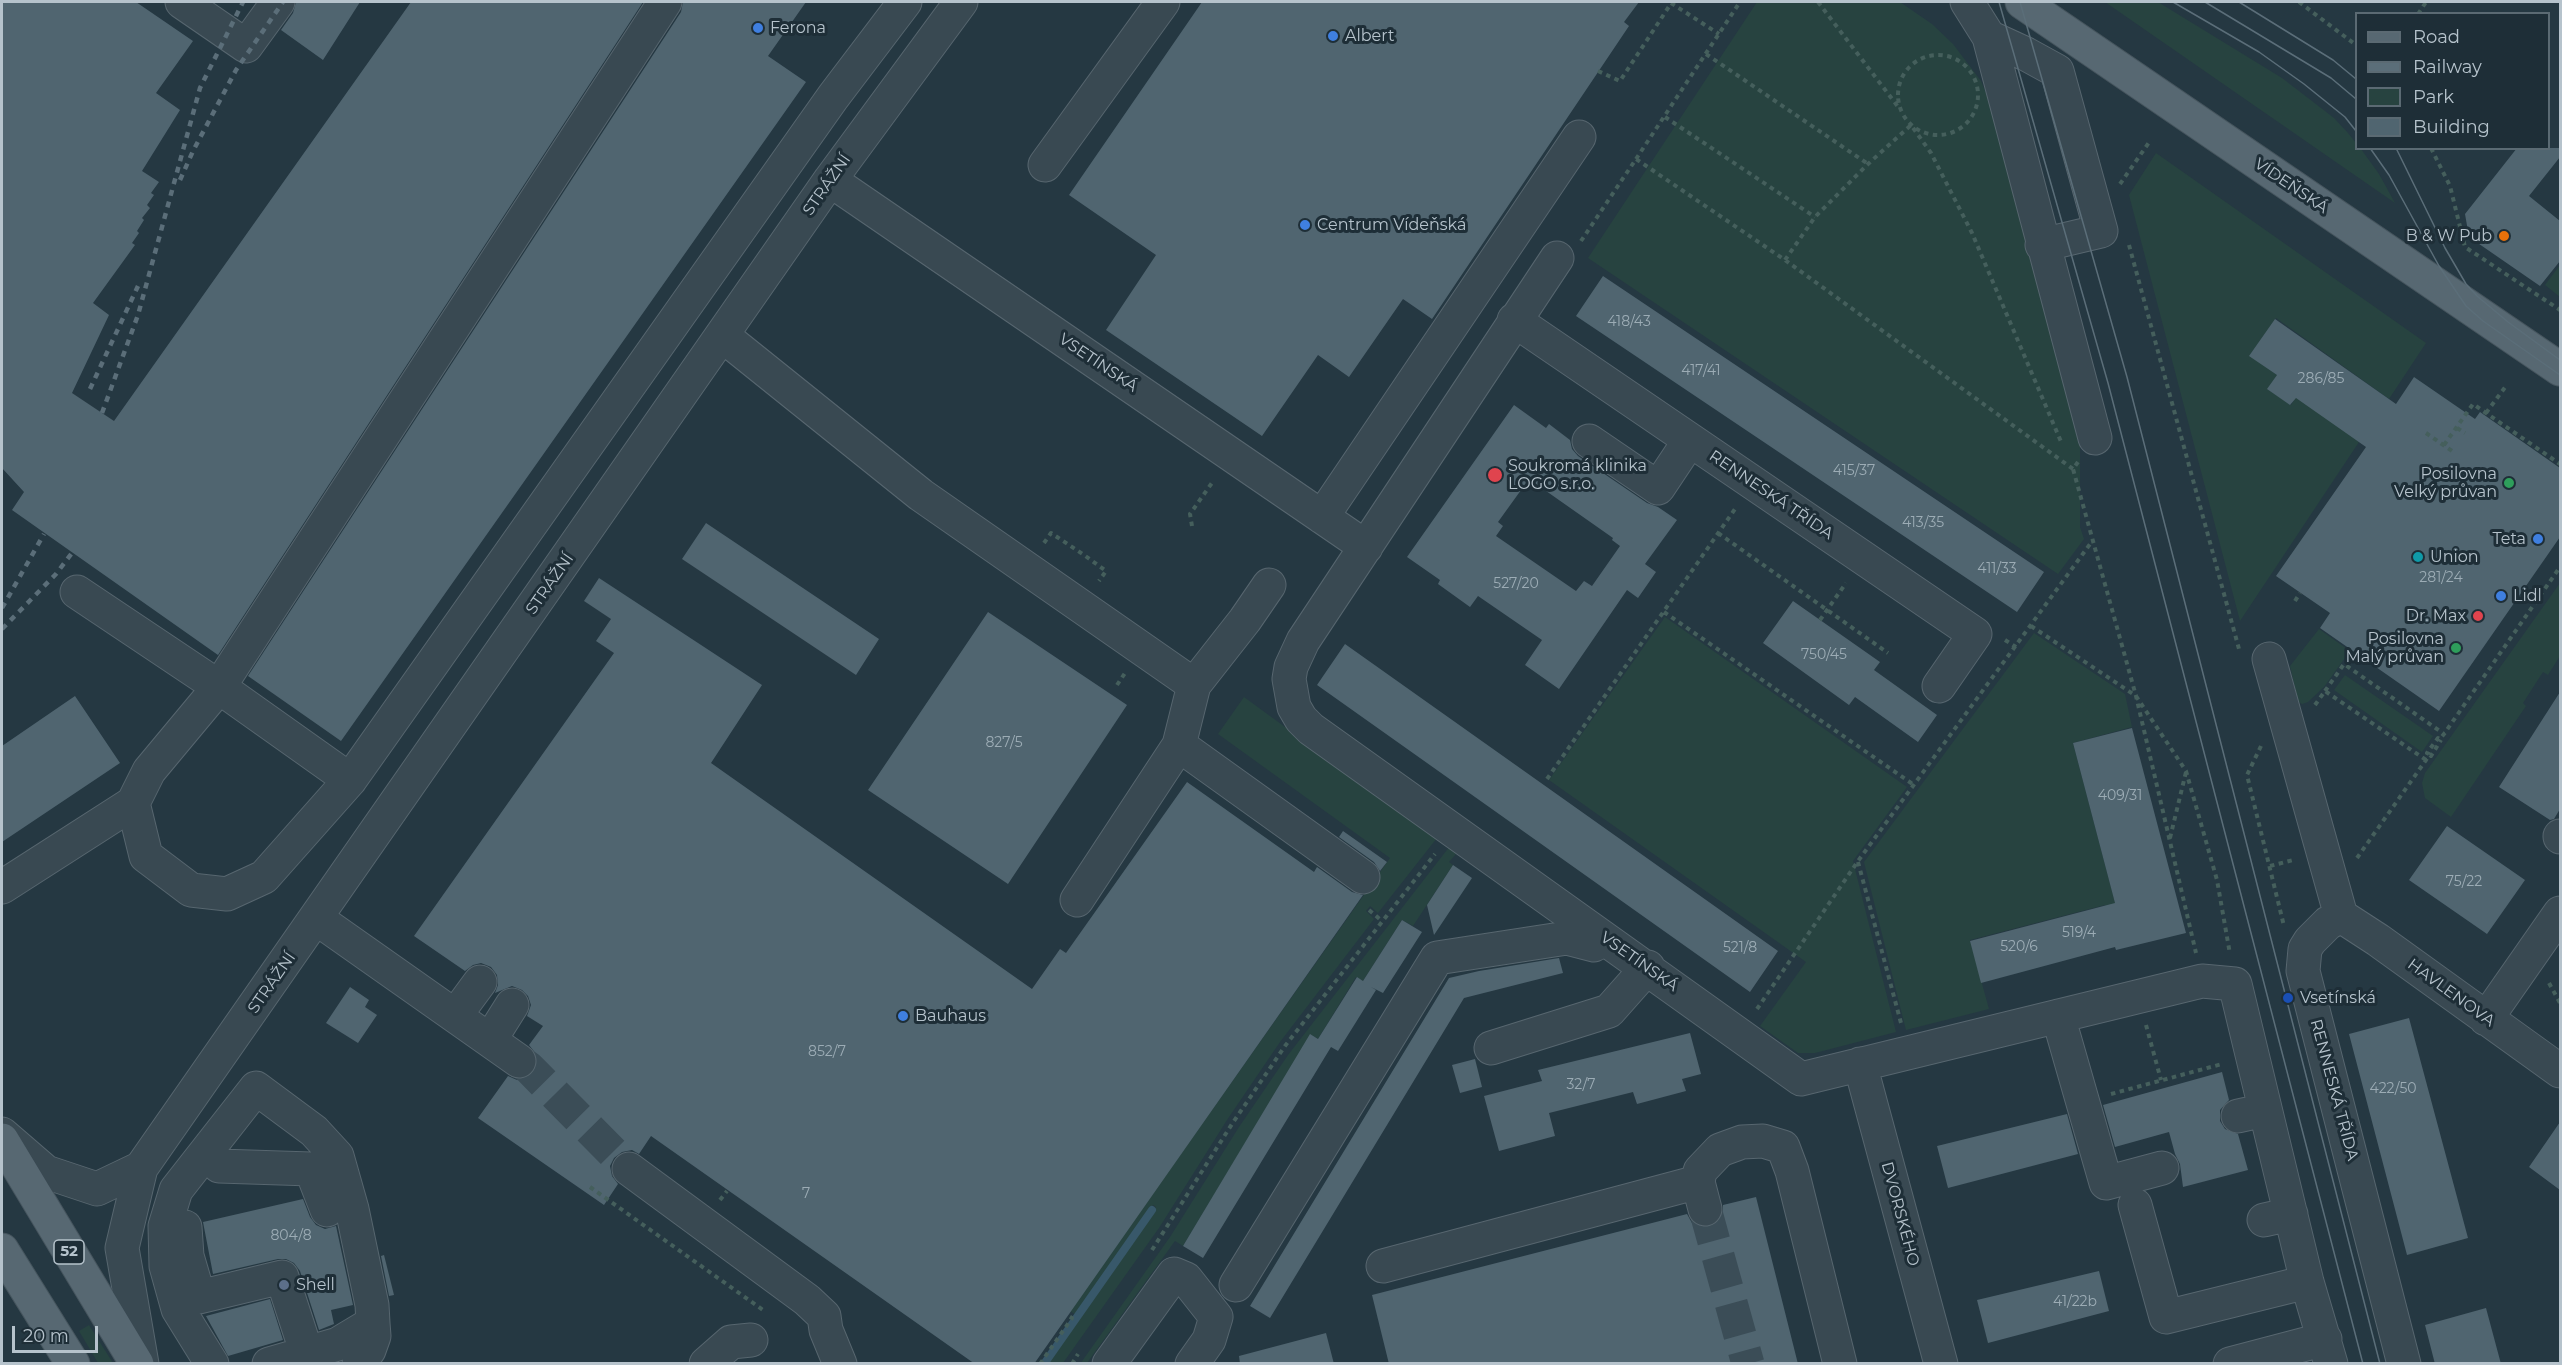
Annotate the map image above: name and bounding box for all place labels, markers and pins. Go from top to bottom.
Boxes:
place label: Ferona [770,18,826,38]
marker: Ferona [751,21,765,35]
place label: Albert [1345,26,1394,46]
marker: Albert [1326,29,1340,43]
place label: Centrum Vídeňská [1317,215,1466,235]
marker: Centrum Vídeňská [1298,218,1312,232]
place label: B & W Pub [2406,226,2492,246]
marker: B & W Pub [2497,229,2511,243]
place label: Soukromá klinika LOGO s.r.o. [1508,456,1647,494]
place label: Posilovna Velký průvan [2394,464,2497,502]
marker: Soukromá klinika LOGO s.r.o. [1486,466,1504,484]
marker: Posilovna Velký průvan [2502,476,2516,490]
place label: Teta [2492,529,2526,549]
marker: Teta [2531,532,2545,546]
place label: Union [2430,547,2479,567]
marker: Union [2411,550,2425,564]
place label: Lidl [2513,586,2542,606]
marker: Lidl [2494,589,2508,603]
place label: Dr. Max [2406,606,2466,626]
marker: Dr. Max [2471,609,2485,623]
place label: Posilovna Malý průvan [2346,629,2444,667]
marker: Posilovna Malý průvan [2449,641,2463,655]
place label: Vsetínská [2300,988,2376,1008]
marker: Vsetínská [2281,991,2295,1005]
place label: Bauhaus [915,1006,986,1026]
marker: Bauhaus [896,1009,910,1023]
place label: Shell [296,1275,335,1295]
marker: Shell [277,1278,291,1292]

